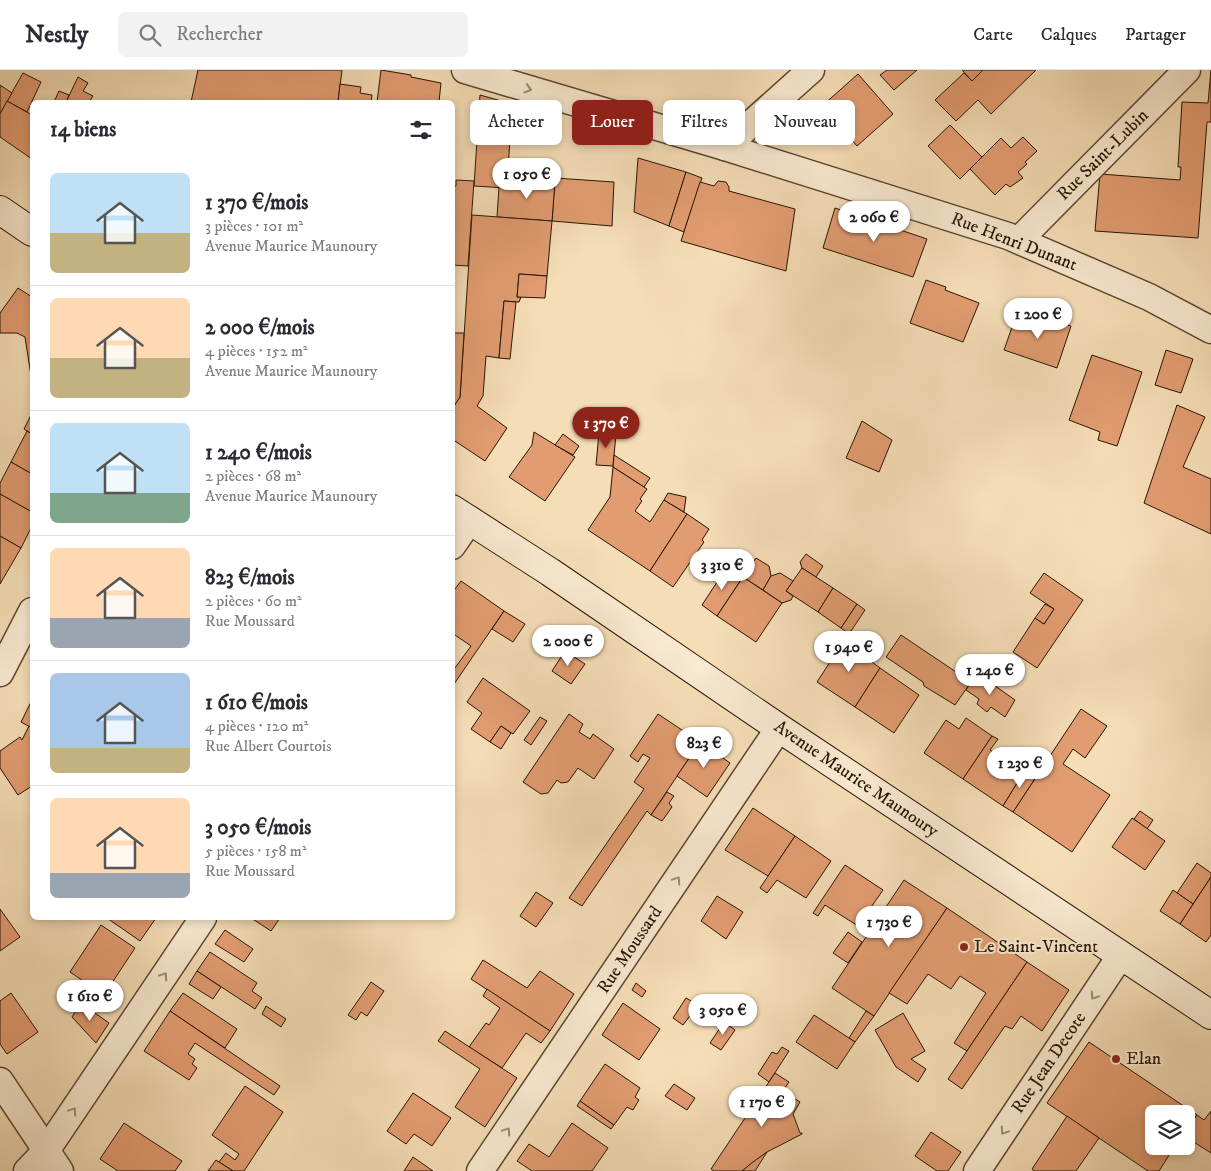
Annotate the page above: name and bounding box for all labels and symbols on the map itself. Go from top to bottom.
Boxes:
one-way arrow [524,83,532,93]
street label: Rue Saint-Lubin [1053,104,1154,205]
pin: 1 050 € [481,158,573,200]
pin: 2 060 € [828,200,920,243]
street label: Rue Henri Dunant [948,208,1080,276]
pin: 1 200 € [992,298,1084,340]
pin: 1 370 € [560,406,652,449]
pin: 3 310 € [676,548,768,591]
pin: 2 000 € [522,624,614,667]
pin: 1 940 € [803,630,895,673]
pin: 1 240 € [944,654,1036,696]
street label: Avenue Maurice Maunoury [770,716,943,843]
pin: 823 € [669,726,739,769]
pin: 1 230 € [974,746,1066,789]
one-way arrow [671,876,680,886]
street label: Rue Moussard [593,902,667,998]
pin: 1 730 € [843,906,935,948]
place label: Le Saint-Vincent [974,936,1098,958]
marker: Le Saint-Vincent [958,941,970,953]
one-way arrow [158,972,167,982]
pin: 1 610 € [44,980,136,1022]
one-way arrow [1091,990,1100,999]
pin: 3 050 € [677,994,769,1036]
street label: Rue Jean Decote [1007,1008,1091,1118]
place label: Elan [1126,1048,1162,1070]
marker: Elan [1110,1053,1122,1065]
pin: 1 170 € [716,1086,808,1128]
one-way arrow [67,1107,76,1116]
one-way arrow [1001,1125,1010,1134]
one-way arrow [501,1127,510,1136]

